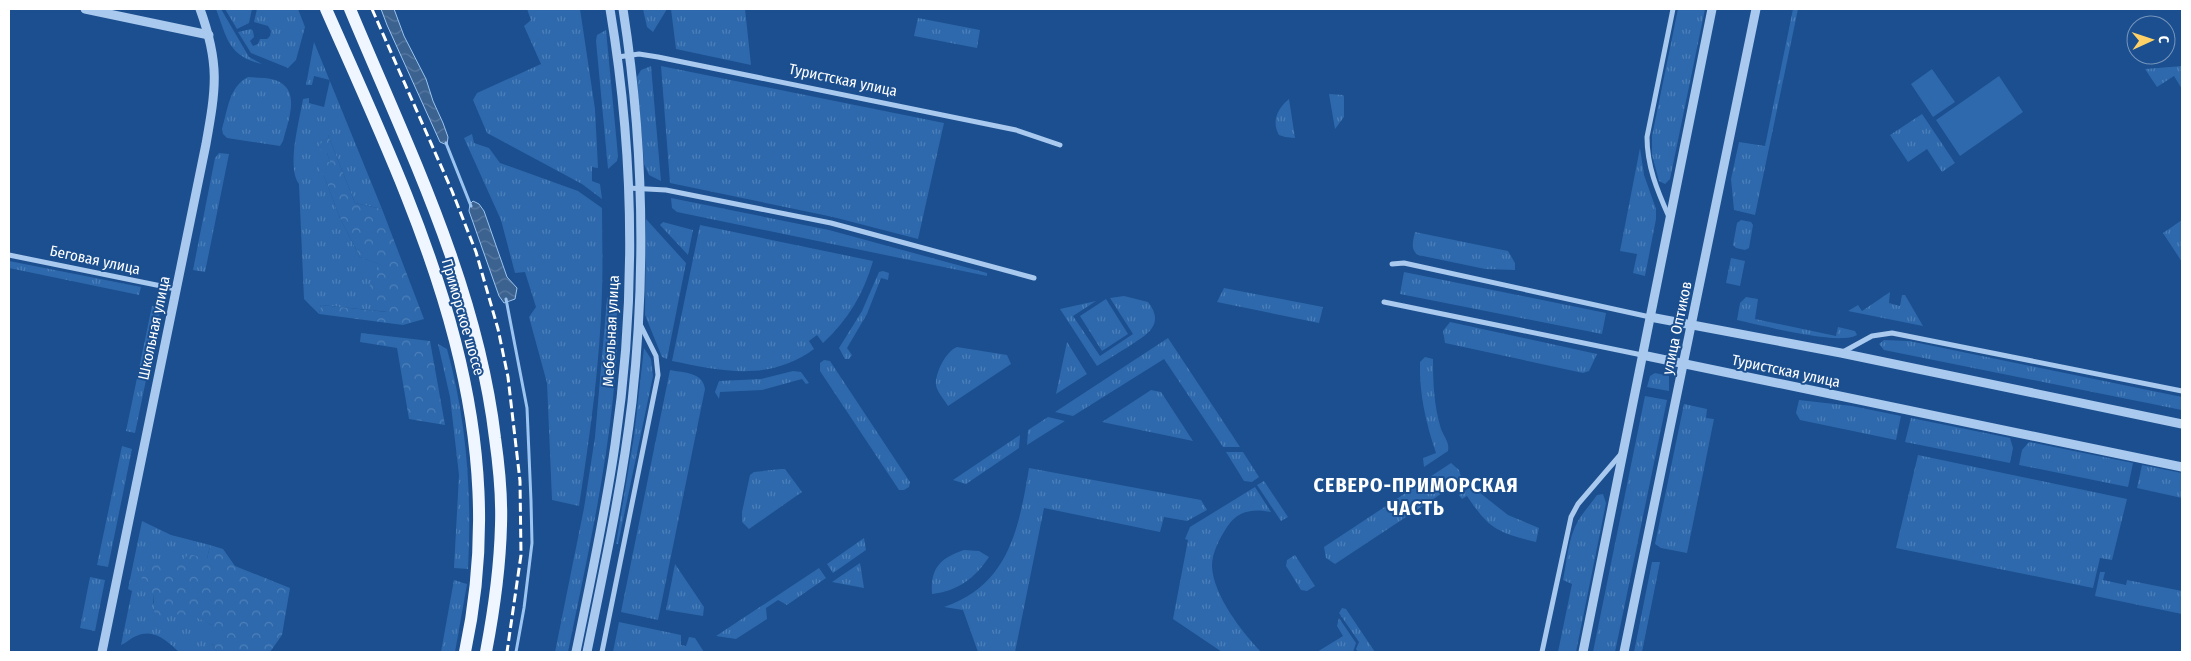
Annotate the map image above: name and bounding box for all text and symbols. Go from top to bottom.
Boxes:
north arrow [2126,15,2176,65]
text: С [2155,35,2172,44]
street label: Туристская улица [787,60,899,100]
street label: Беговая улица [48,242,142,278]
street label: Приморское шоссе [438,257,488,377]
street label: Школьная улица [134,275,174,381]
street label: Мебельная улица [599,275,623,387]
street label: улица Оптиков [1658,280,1696,376]
street label: Туристская улица [1730,351,1842,391]
district label: СЕВЕРО-ПРИМОРСКАЯ ЧАСТЬ [1313,473,1519,520]

